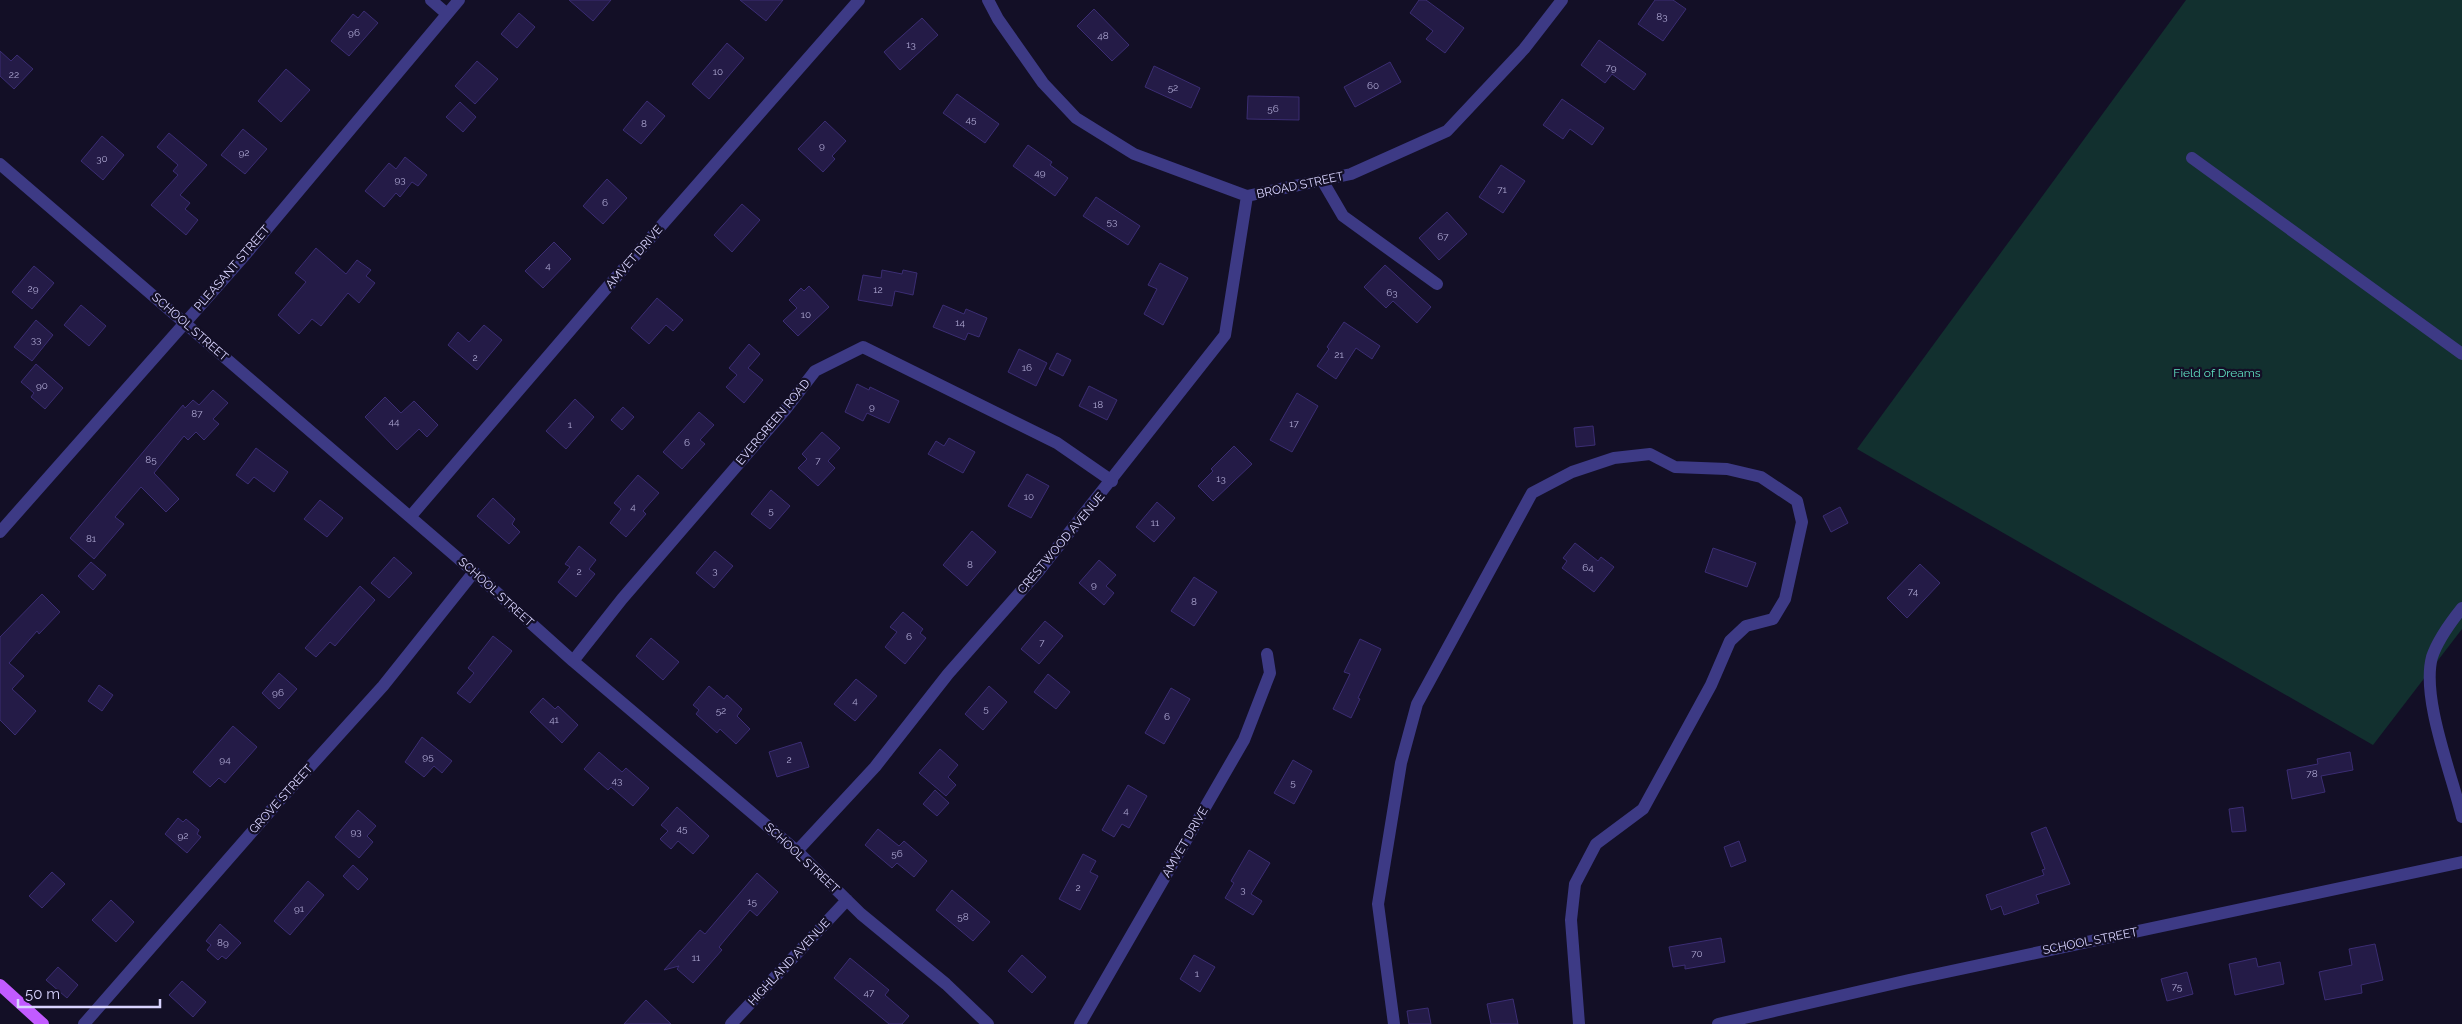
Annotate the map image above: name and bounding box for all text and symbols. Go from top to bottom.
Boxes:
house number: 83 [1656,11,1668,22]
house number: 96 [348,27,360,38]
house number: 48 [1097,30,1109,41]
house number: 13 [906,39,916,50]
house number: 79 [1605,62,1617,73]
house number: 10 [713,66,723,77]
house number: 22 [9,69,19,80]
house number: 60 [1367,80,1379,91]
house number: 52 [1168,82,1178,93]
house number: 56 [1267,103,1279,114]
house number: 45 [966,114,977,125]
house number: 8 [641,118,647,129]
house number: 9 [819,140,825,151]
house number: 92 [238,147,250,158]
house number: 30 [96,153,108,164]
house number: 49 [1034,167,1046,178]
street label: BROAD STREET [1255,169,1345,201]
house number: 93 [394,174,406,185]
house number: 71 [1497,184,1508,195]
house number: 6 [602,197,608,208]
house number: 53 [1107,216,1117,227]
street label: PLEASANT STREET [191,222,273,314]
street label: AMVET DRIVE [603,223,665,291]
house number: 67 [1437,231,1449,242]
house number: 4 [545,260,551,271]
house number: 29 [27,283,39,294]
house number: 12 [873,284,883,295]
house number: 63 [1386,287,1398,298]
street label: SCHOOL STREET [149,290,232,364]
house number: 10 [801,309,811,320]
house number: 14 [955,317,965,328]
house number: 33 [31,334,41,345]
house number: 21 [1334,349,1344,360]
house number: 2 [472,352,478,363]
house number: 16 [1022,362,1032,373]
park label: Field of Dreams [2173,366,2261,380]
street label: EVERGREEN ROAD [733,376,813,468]
house number: 90 [36,380,48,391]
house number: 18 [1093,399,1103,410]
house number: 9 [869,401,875,412]
house number: 87 [191,408,203,419]
house number: 44 [389,416,400,427]
house number: 17 [1289,418,1299,429]
house number: 1 [568,419,573,430]
house number: 6 [684,437,690,448]
house number: 85 [145,454,157,465]
house number: 7 [815,455,821,466]
house number: 13 [1216,473,1226,484]
street label: CRESTWOOD AVENUE [1015,489,1107,597]
house number: 10 [1024,491,1034,502]
house number: 4 [630,501,636,512]
house number: 5 [768,505,774,516]
house number: 11 [1151,517,1160,528]
house number: 81 [86,533,97,544]
street label: SCHOOL STREET [455,555,537,630]
house number: 8 [967,559,973,570]
house number: 64 [1582,562,1594,573]
house number: 3 [712,565,718,576]
house number: 2 [576,566,582,577]
house number: 9 [1091,579,1097,590]
house number: 74 [1908,586,1919,597]
house number: 8 [1191,596,1197,607]
house number: 6 [906,631,912,642]
house number: 7 [1039,637,1045,648]
house number: 96 [272,687,284,698]
house number: 4 [852,695,858,706]
house number: 5 [983,703,989,714]
house number: 52 [716,705,726,716]
house number: 6 [1164,711,1170,722]
house number: 41 [549,714,560,725]
house number: 95 [422,751,434,762]
house number: 94 [219,754,231,765]
house number: 2 [786,754,792,765]
street label: GROVE STREET [246,761,316,836]
house number: 78 [2306,768,2318,779]
house number: 43 [612,775,622,786]
house number: 5 [1290,777,1296,788]
street label: AMVET DRIVE [1159,804,1211,880]
house number: 4 [1123,805,1129,816]
street label: SCHOOL STREET [762,820,843,896]
house number: 45 [677,823,688,834]
house number: 93 [350,826,362,837]
house number: 92 [177,830,189,841]
house number: 56 [891,848,903,859]
house number: 2 [1075,882,1081,893]
house number: 3 [1240,884,1246,895]
house number: 15 [747,896,757,907]
house number: 91 [294,903,305,914]
house number: 58 [957,911,969,922]
street label: HIGHLAND AVENUE [745,916,833,1008]
street label: SCHOOL STREET [2041,925,2139,957]
house number: 89 [217,937,229,948]
house number: 70 [1691,948,1703,959]
house number: 11 [692,952,701,963]
house number: 1 [1195,968,1200,979]
scale bar [18,976,160,1008]
house number: 75 [2172,981,2183,992]
text: 50 m [25,985,60,1003]
house number: 47 [864,987,875,998]

